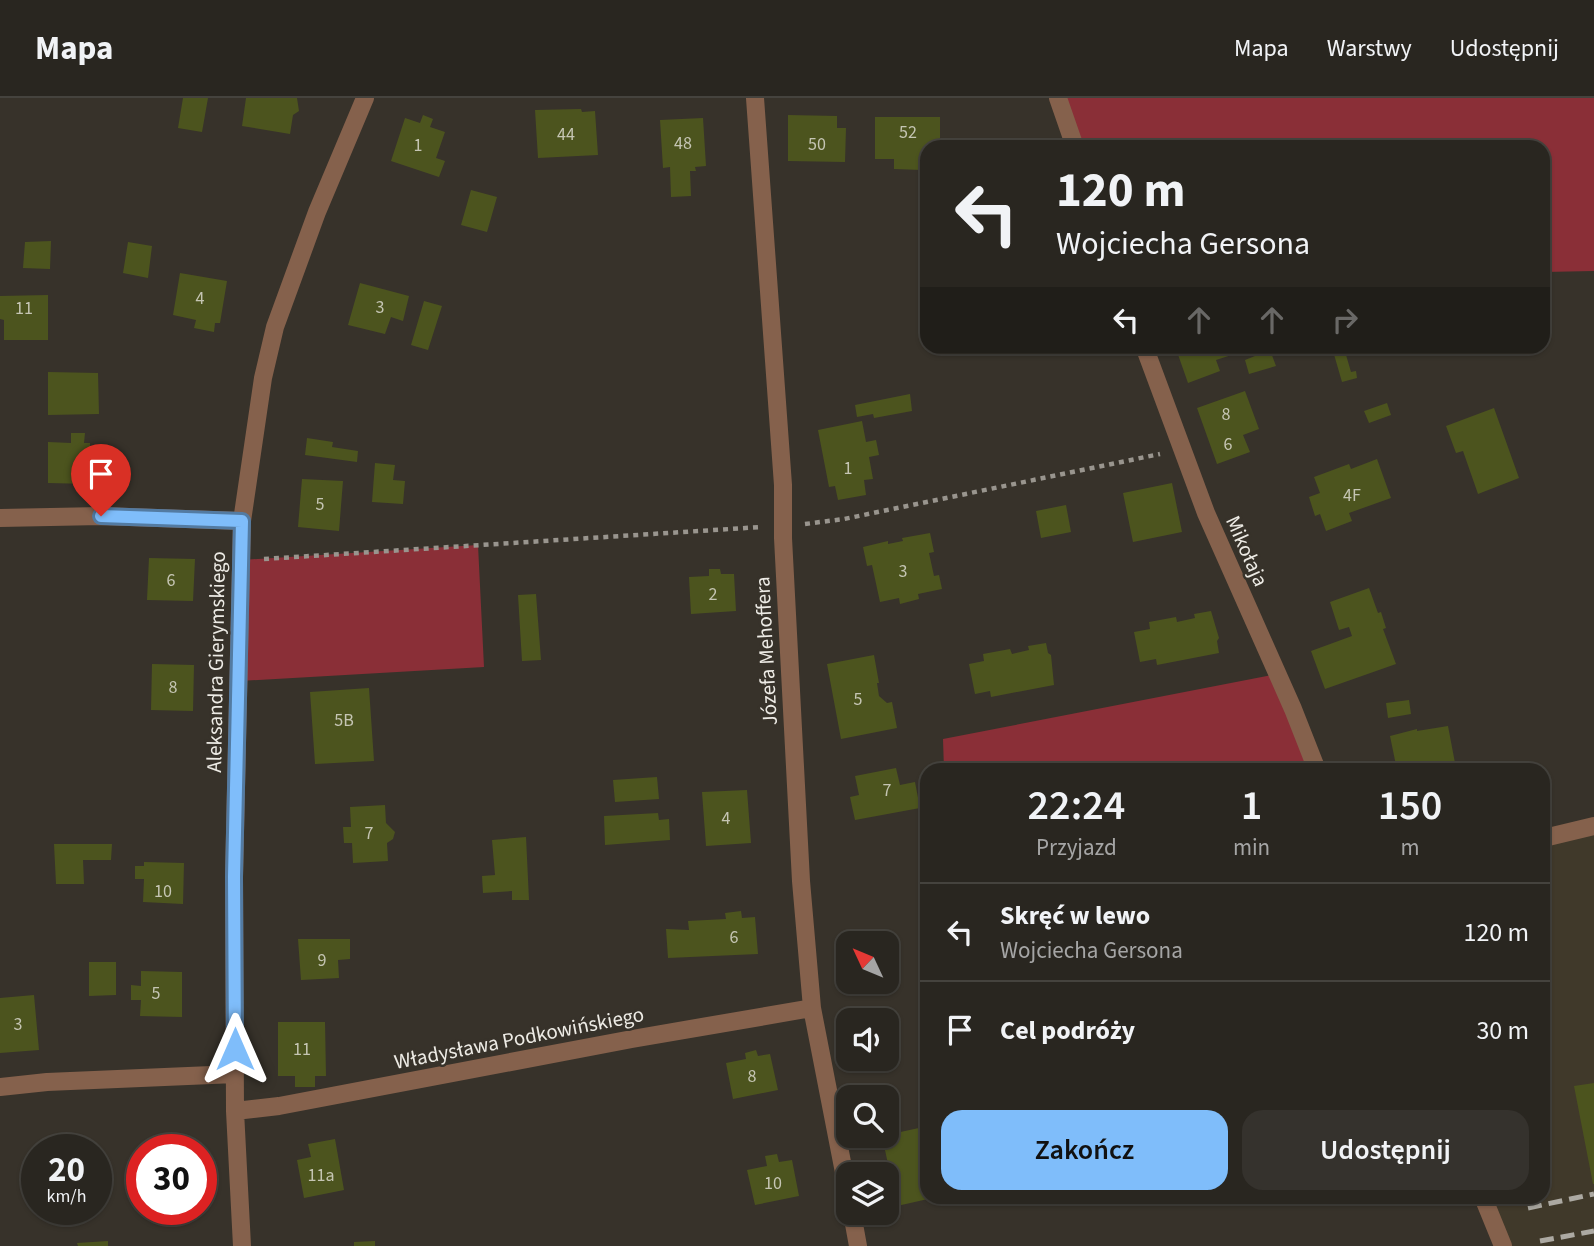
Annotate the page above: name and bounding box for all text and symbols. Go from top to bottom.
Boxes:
text: Mapa [35,25,113,72]
text: Mapa [1234,31,1289,66]
text: Warstwy [1327,31,1412,66]
text: Udostępnij [1450,31,1559,66]
house number: 52 [899,120,917,145]
house number: 44 [557,122,575,147]
house number: 48 [674,131,692,156]
house number: 50 [808,132,826,157]
house number: 1 [414,133,422,158]
text: 120 m [1056,156,1185,226]
icon: left [941,168,1032,259]
text: Wojciecha Gersona [1056,221,1310,267]
house number: 4 [196,286,205,311]
house number: 3 [376,295,385,320]
house number: 11 [15,296,33,321]
icon: left [1107,301,1145,339]
icon: ahead [1180,301,1218,339]
icon: ahead [1253,301,1291,339]
icon: right [1326,301,1364,339]
house number: 8 [1222,402,1231,427]
house number: 6 [1224,432,1233,457]
pin [71,444,131,516]
icon: arrive [82,455,120,493]
house number: 1 [844,456,852,481]
house number: 4F [1343,483,1361,508]
house number: 5 [316,492,325,517]
street label: Mikołaja [1218,511,1276,591]
street label: Aleksandra Gierymskiego [199,551,233,773]
house number: 3 [899,559,908,584]
house number: 6 [167,568,176,593]
street label: Józefa Mehoffera [747,576,785,726]
house number: 2 [709,582,718,607]
house number: 8 [169,675,178,700]
house number: 5 [854,687,863,712]
house number: 5B [334,708,354,733]
text: 22:24 [1028,776,1125,836]
text: 1 [1241,776,1262,836]
text: 150 [1378,776,1442,836]
house number: 7 [883,778,892,803]
house number: 4 [722,806,731,831]
house number: 7 [365,821,374,846]
text: Przyjazd [1036,831,1117,864]
text: min [1233,831,1270,864]
text: m [1401,831,1420,864]
house number: 10 [154,879,172,904]
text: Skręć w lewo [1000,897,1150,934]
icon: left [941,913,979,951]
text: 120 m [1463,914,1529,951]
house number: 6 [730,925,739,950]
north arrow [836,931,900,994]
map controls [836,931,899,1225]
text: Wojciecha Gersona [1000,934,1183,967]
house number: 9 [318,948,327,973]
house number: 5 [152,981,161,1006]
street label: Władysława Podkowińskiego [392,999,646,1077]
button: sound [836,1008,899,1071]
icon: arrive [941,1011,979,1049]
house number: 3 [14,1012,23,1037]
position arrow [198,1012,272,1086]
text: Cel podróży [1000,1012,1135,1049]
text: 30 m [1476,1012,1529,1049]
house number: 11 [293,1037,311,1062]
house number: 8 [748,1064,757,1089]
button: search [836,1085,899,1148]
button: Zakończ [941,1110,1228,1190]
button: Udostępnij [1242,1110,1529,1190]
speed limit sign: 30 [126,1134,217,1225]
text: 20 [48,1145,85,1195]
button: layers [836,1162,899,1225]
house number: 11a [308,1163,334,1188]
house number: 10 [764,1171,782,1196]
text: km/h [47,1184,86,1209]

